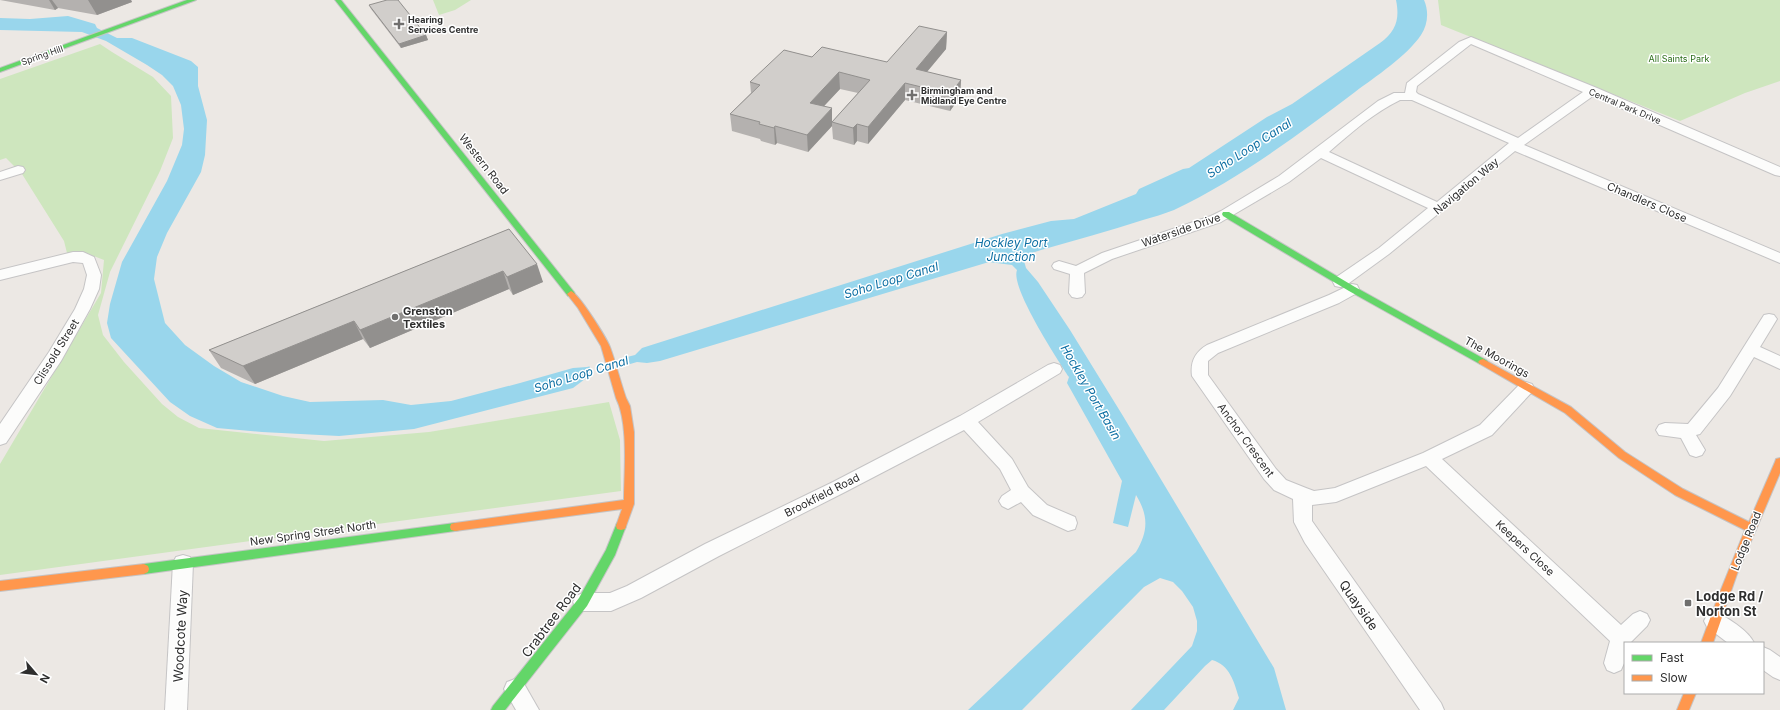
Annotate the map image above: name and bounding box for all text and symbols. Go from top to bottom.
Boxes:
place label: Hearing Services Centre [408,14,479,35]
marker: Hearing Services Centre [393,18,405,30]
street label: Spring Hill [20,43,64,67]
park label: All Saints Park [1649,53,1709,64]
place label: Birmingham and Midland Eye Centre [921,85,1007,106]
street label: Central Park Drive [1587,86,1663,126]
marker: Birmingham and Midland Eye Centre [906,89,918,101]
water label: Soho Loop Canal [1204,115,1294,181]
street label: Western Road [456,131,512,197]
street label: Navigation Way [1430,155,1502,217]
street label: Chandlers Close [1605,179,1689,225]
street label: Waterside Drive [1140,210,1222,250]
water label: Hockley Port Junction [975,235,1048,264]
water label: Soho Loop Canal [842,258,940,301]
place label: Grenston Textiles [403,304,453,331]
marker: Grenston Textiles [390,312,400,322]
street label: Clissold Street [30,316,82,388]
street label: The Moorings [1462,333,1532,381]
water label: Hockley Port Basin [1058,342,1124,442]
water label: Soho Loop Canal [532,352,630,395]
street label: Anchor Crescent [1215,400,1278,480]
street label: Brookfield Road [782,470,862,520]
street label: Lodge Road [1728,509,1764,573]
street label: New Spring Street North [249,517,377,549]
street label: Keepers Close [1493,517,1557,579]
street label: Quayside [1336,577,1382,633]
street label: Crabtree Road [518,580,584,660]
place label: Lodge Rd / Norton St [1696,588,1763,619]
street label: Woodcote Way [170,589,190,683]
marker: Lodge Rd / Norton St [1683,598,1693,608]
legend [1624,642,1764,694]
text: Fast [1660,650,1684,665]
north arrow [16,654,56,694]
text: Slow [1660,670,1688,685]
text: N [37,672,53,686]

